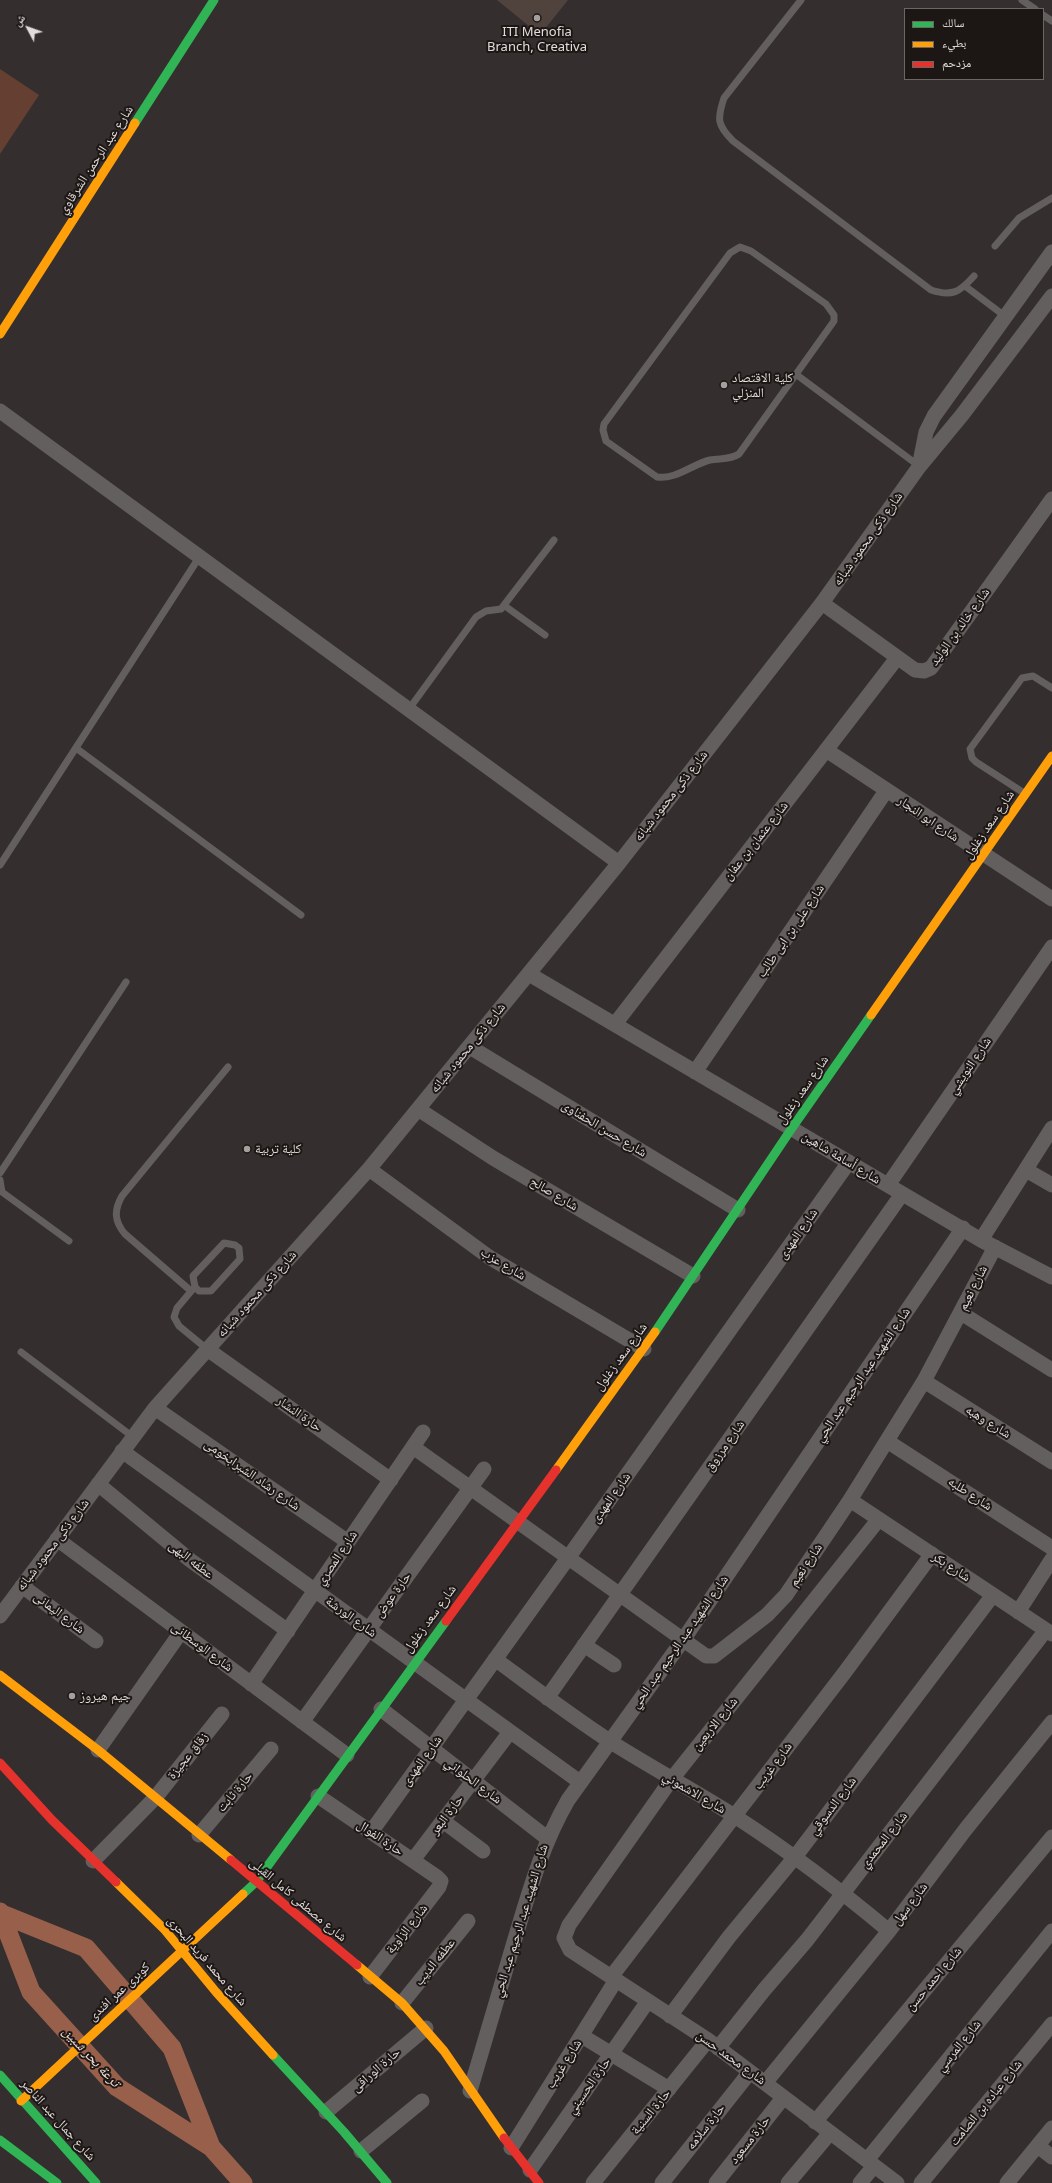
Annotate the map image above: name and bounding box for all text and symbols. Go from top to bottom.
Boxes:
north arrow [8,8,48,48]
legend [904,8,1044,80]
text: ش [9,10,28,29]
marker: ITI Menofia Branch, Creativa [532,13,542,23]
text: سالك [942,14,964,31]
place label: ITI Menofia Branch, Creativa [487,24,587,55]
text: بطيء [942,34,966,51]
text: مزدحم [942,54,971,71]
street label: شارع عبد الرحمن الشرقاوي [55,103,137,217]
place label: كلية الاقتصاد المنزلي [732,370,793,401]
marker: كلية الاقتصاد المنزلي [719,380,729,390]
street label: شارع ذكى محمود شبانه [830,489,906,589]
street label: شارع خالد بن الوليد [927,585,993,669]
street label: شارع ذكى محمود شبانه [631,747,711,845]
street label: شارع سعد زغلول [960,787,1018,863]
street label: شارع ابو النجار [894,793,962,845]
street label: شارع عثمان بن عفان [720,798,792,884]
street label: شارع على بن ابى طالب [754,881,828,981]
street label: شارع ذكى محمود شبانه [427,1000,509,1096]
street label: شارع النويشي [945,1034,995,1098]
street label: شارع سعد زغلول [774,1053,832,1127]
street label: شارع حسن الحفناوى [559,1097,649,1161]
street label: شارع أسامة شاهين [799,1128,883,1188]
place label: كلية تربية [255,1141,301,1157]
marker: كلية تربية [242,1144,252,1154]
street label: شارع صالح [527,1174,581,1214]
street label: شارع المهدى [775,1206,821,1262]
street label: شارع عزب [478,1244,528,1284]
street label: شارع ذكى محمود شبانه [214,1248,300,1340]
street label: شارع نعيم [955,1263,991,1313]
street label: شارع الشهيد عبد الرحيم عبد الحي [812,1305,914,1445]
street label: شارع سعد زغلول [591,1320,651,1394]
street label: حارة النشار [273,1393,325,1435]
street label: شارع وهبه [962,1402,1014,1442]
street label: شارع مرزوق [702,1417,748,1475]
street label: شارع رشاد الشبرابخومى [201,1436,303,1514]
street label: شارع المهدى [588,1470,634,1526]
street label: شارع طلبه [945,1474,995,1514]
street label: شارع ذكى محمود شبانه [13,1496,93,1594]
street label: شارع المصري [313,1528,361,1588]
street label: عطفه البهى [165,1538,217,1582]
street label: شارع نعيم [786,1540,826,1590]
street label: شارع بكر [929,1549,973,1585]
street label: حارة عوض [371,1569,415,1621]
street label: شارع الشهيد عبد الرحيم عبد الحي [628,1572,732,1712]
street label: شارع سعد زغلول [400,1582,460,1656]
street label: شارع اليمانى [30,1589,88,1637]
street label: شارع الورشة [322,1593,380,1641]
street label: شارع الوسطانى [168,1619,236,1675]
place label: جيم هيروز [80,1688,131,1704]
marker: جيم هيروز [67,1691,77,1701]
street label: شارع الاربعين [689,1694,741,1754]
street label: زقاق عجيزة [164,1729,212,1783]
street label: شارع المهدى [399,1733,445,1789]
street label: شارع غريب [750,1739,796,1793]
street label: شارع الحلواني [441,1754,505,1808]
street label: حارة ثابت [214,1769,256,1815]
street label: شارع الاشموني [660,1769,728,1817]
street label: شارع الدسوقي [806,1774,860,1838]
street label: حارة البعر [427,1792,467,1838]
street label: شارع المحمدي [857,1809,911,1871]
street label: حارة الفوال [354,1817,406,1859]
street label: شارع الشهيد عبد الرحيم عبد الحي [490,1843,552,1999]
street label: شارع مصطفى كامل القبلى [246,1855,350,1945]
street label: شارع سهل [889,1880,931,1928]
street label: شارع الزاوية [383,1901,431,1957]
street label: شارع محمد فريد البحرى [164,1913,250,2009]
street label: عطفه الديب [411,1935,459,1989]
street label: شارع احمد حسن [903,1944,965,2014]
street label: كوبرى عمر افندى [85,1959,153,2025]
street label: شارع المرسي [933,2017,985,2075]
water label: ترعة بحر شبين [59,2023,123,2091]
street label: شارع محمد حسن [693,2028,769,2088]
street label: شارع غريب [543,2037,585,2091]
street label: حارة الوراقى [348,2045,404,2095]
street label: حارة الحسيني [564,2055,614,2117]
street label: شارع عباده بن الصامت [947,2057,1025,2149]
street label: شارع جمال عبد الناصر [17,2076,99,2164]
street label: حارة السنية [628,2086,674,2138]
street label: حارة سلامه [683,2101,729,2153]
street label: حارة مسعود [726,2113,774,2167]

